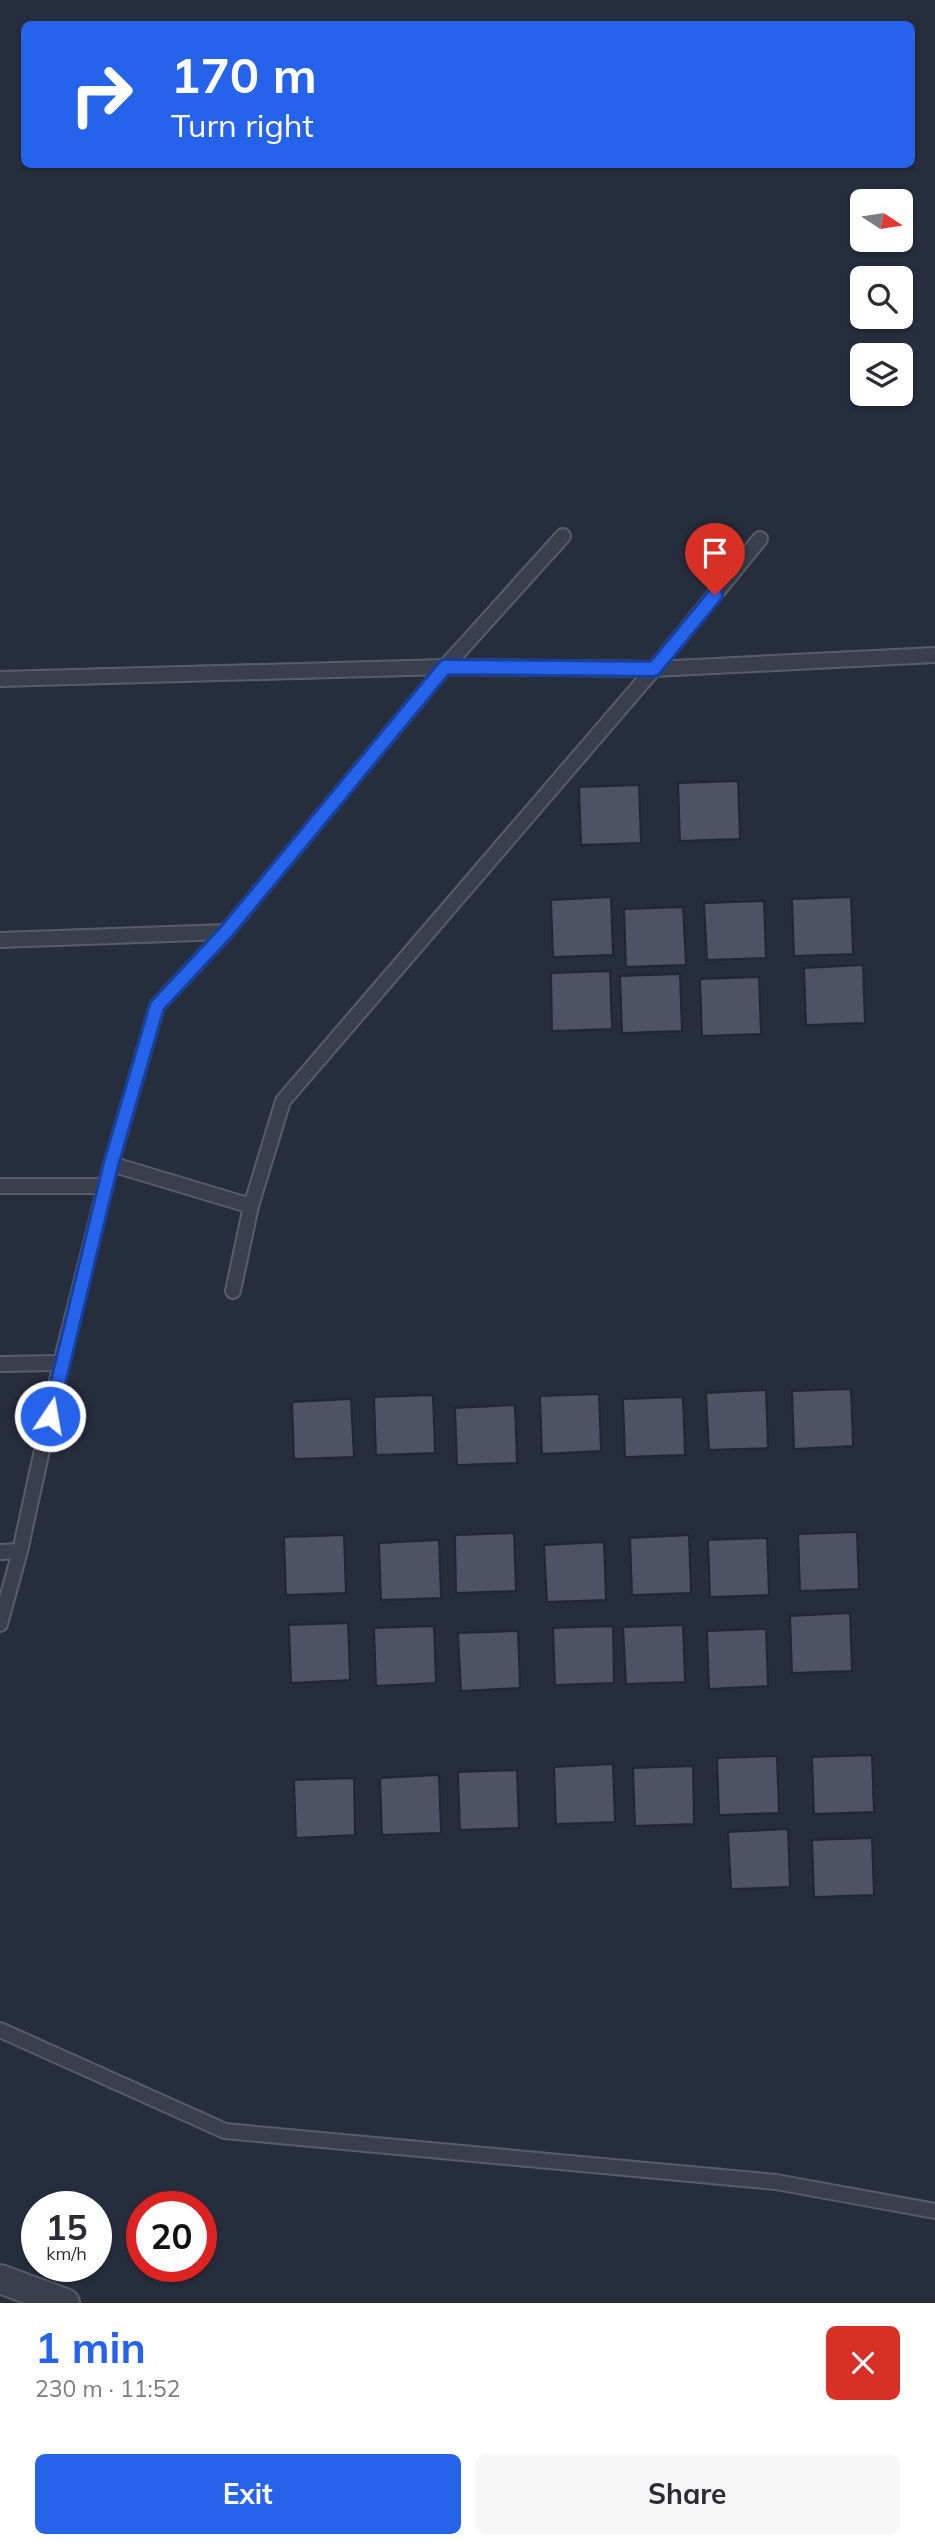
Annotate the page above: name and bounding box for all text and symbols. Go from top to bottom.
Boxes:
text: 170 m [171,44,317,105]
icon: right [56,49,147,140]
text: Turn right [171,105,314,145]
north arrow [850,189,914,252]
map controls [850,189,913,406]
button: search [850,266,913,329]
button: layers [850,343,913,406]
pin [685,523,745,595]
icon: arrive [696,534,734,572]
position arrow [13,1379,87,1453]
speed limit sign: 20 [126,2191,217,2282]
text: 15 [45,2205,88,2249]
text: km/h [46,2242,87,2265]
text: 1 min [35,2321,146,2374]
button: close [826,2326,900,2400]
text: 230 m · 11:52 [35,2374,180,2403]
button: Exit [35,2454,461,2534]
button: Share [475,2454,900,2534]

